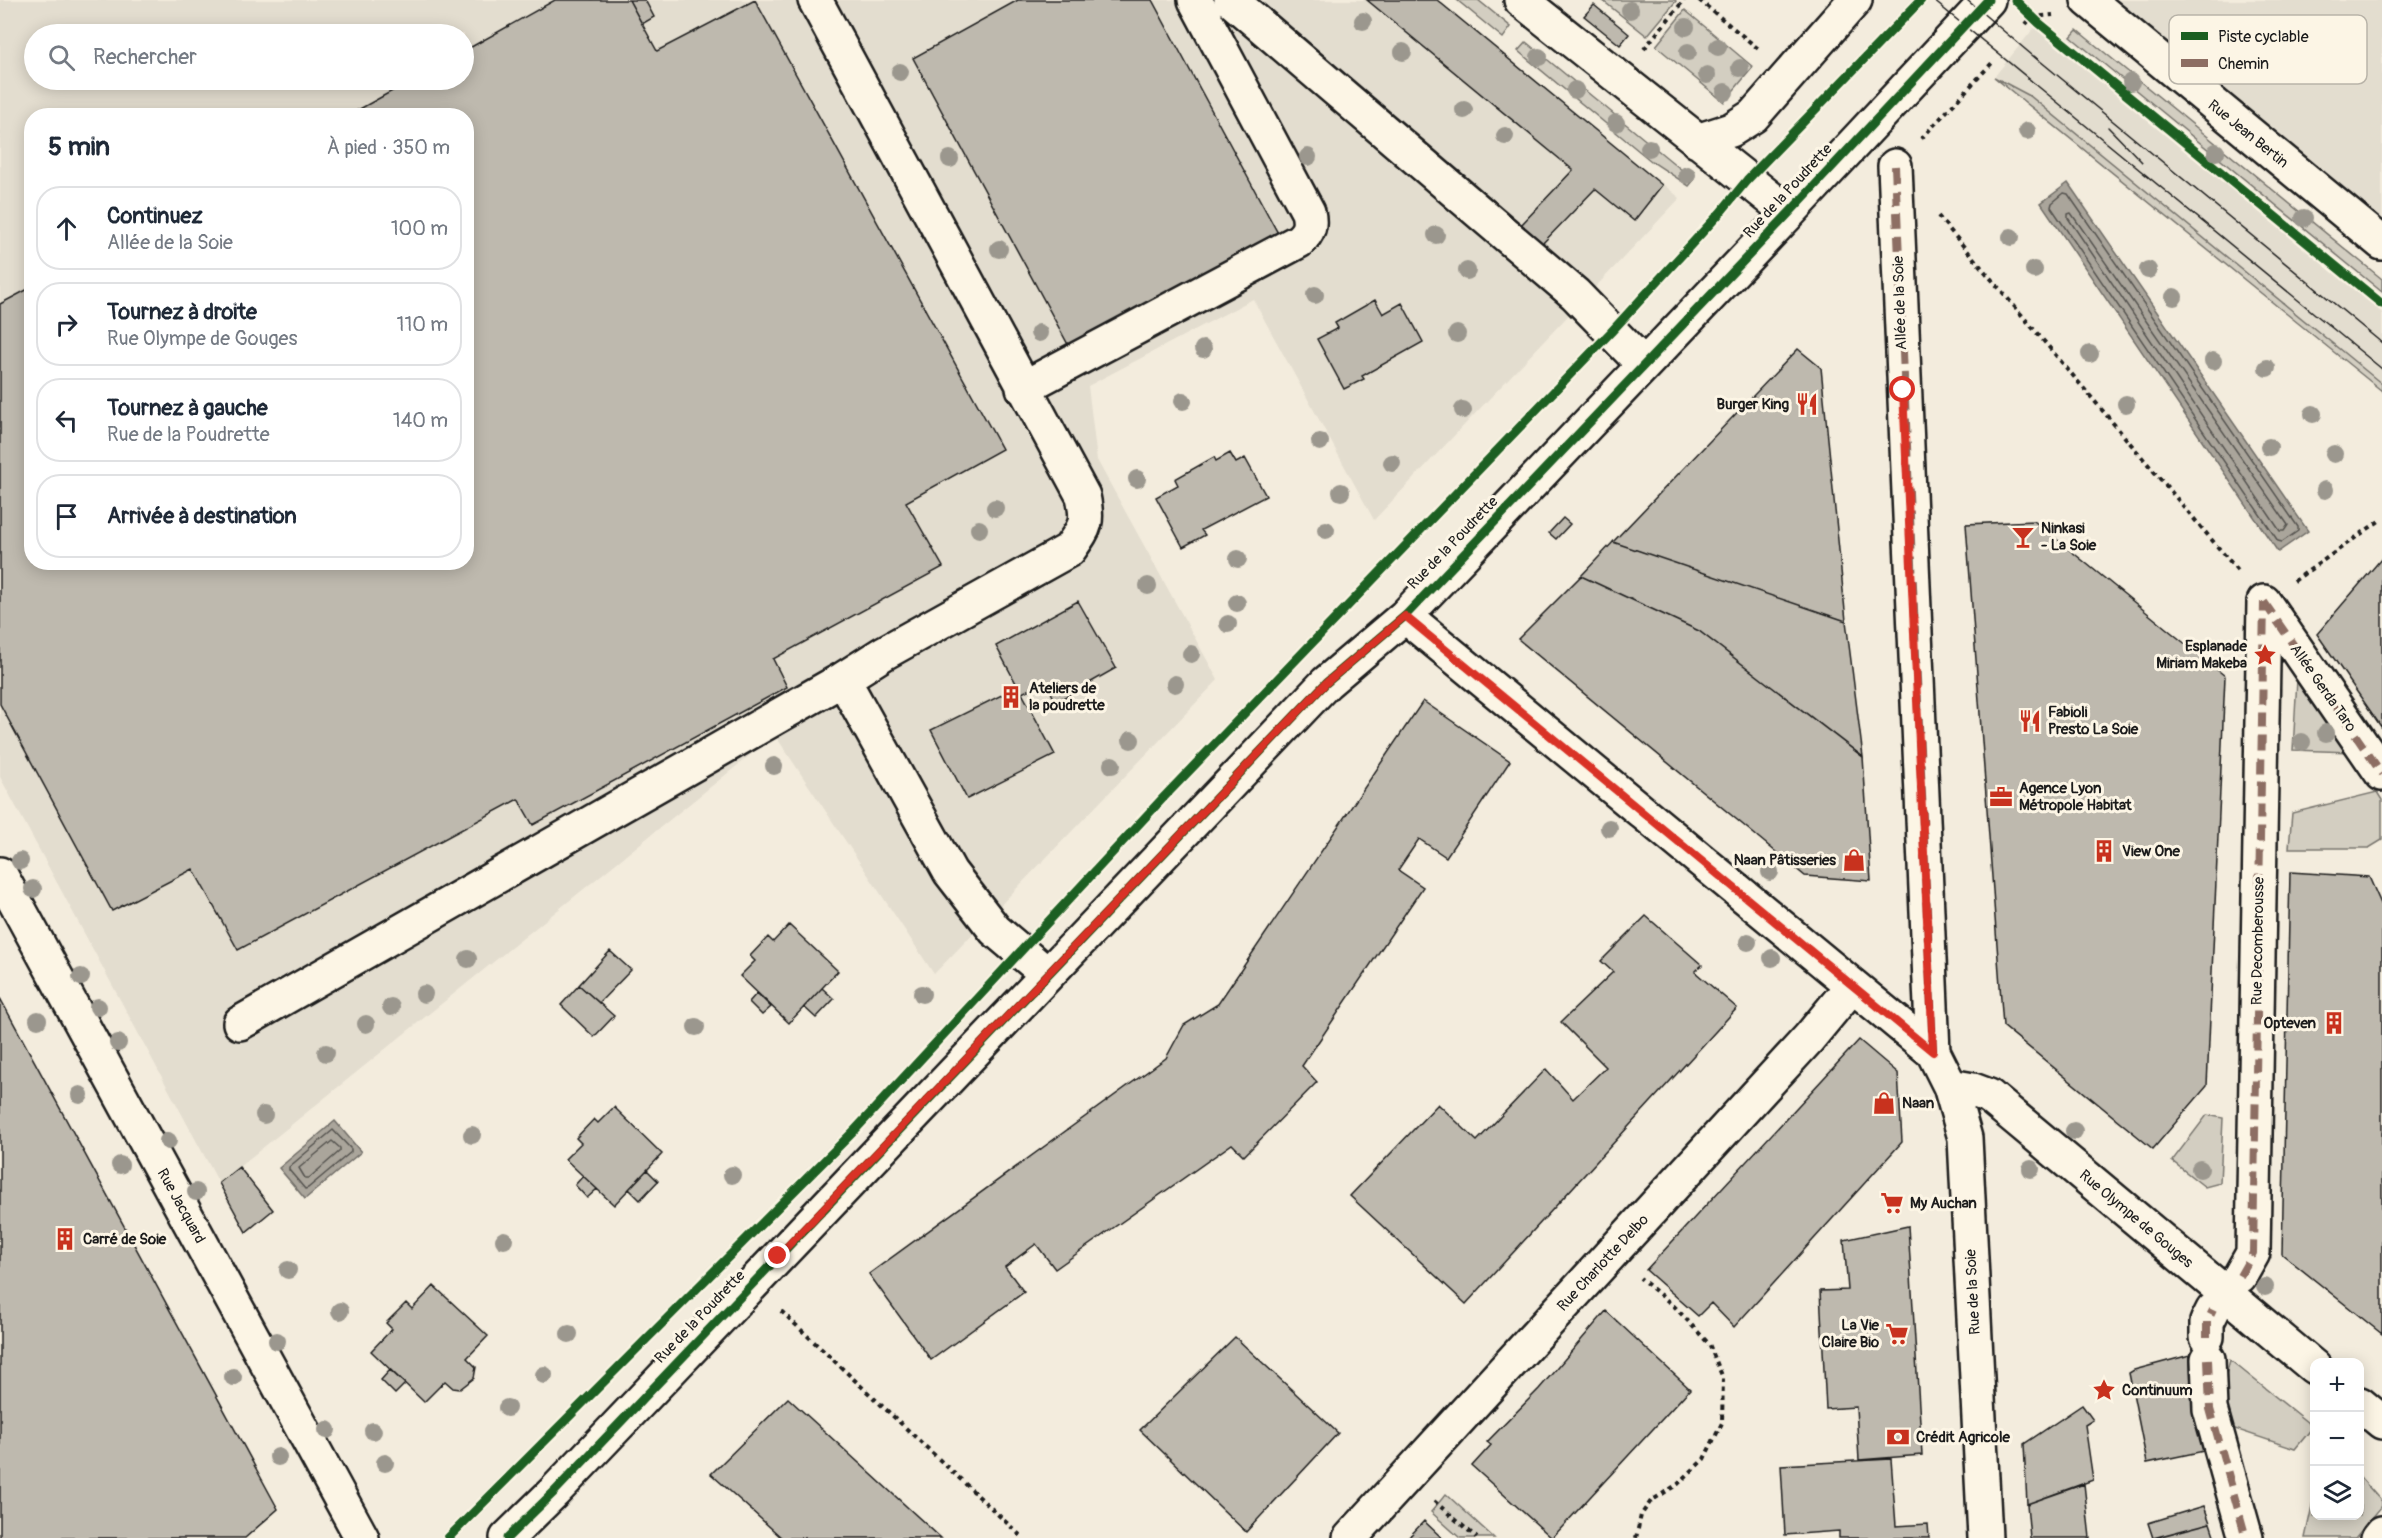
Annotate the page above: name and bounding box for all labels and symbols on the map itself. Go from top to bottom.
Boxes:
legend [2169,15,2367,84]
text: Piste cyclable [2218,27,2309,47]
text: Chemin [2218,54,2269,74]
street label: Rue Jean Bertin [2204,96,2292,172]
street label: Rue de la Poudrette [1739,139,1837,242]
street label: Allée de la Soie [1889,255,1911,350]
route start [1889,376,1915,402]
restaurant icon: Burger King [1794,391,1820,417]
place label: Burger King [1716,395,1789,414]
street label: Rue de la Poudrette [1404,492,1503,593]
place label: Ninkasi - La Soie [2041,519,2097,555]
bar icon: Ninkasi - La Soie [2010,524,2036,550]
place label: Esplanade Miriam Makeba [2156,637,2248,673]
street label: Allée Gerda Taro [2286,640,2360,736]
place icon: Esplanade Miriam Makeba [2252,642,2278,668]
place label: Ateliers de la poudrette [1029,679,1105,715]
building icon: Ateliers de la poudrette [998,684,1024,710]
place label: Fabioli Presto La Soie [2048,703,2139,739]
restaurant icon: Fabioli Presto La Soie [2017,708,2043,734]
place label: Agence Lyon Métropole Habitat [2019,779,2133,815]
office icon: Agence Lyon Métropole Habitat [1988,784,2014,810]
building icon: View One [2091,838,2117,864]
place label: View One [2122,842,2180,861]
shop icon: Naan Pâtisseries [1841,847,1867,873]
place label: Naan Pâtisseries [1734,851,1836,870]
street label: Rue Decomberousse [2247,876,2269,1005]
building icon: Opteven [2321,1010,2347,1036]
place label: Opteven [2264,1014,2316,1033]
shop icon: Naan [1871,1090,1897,1116]
place label: Naan [1902,1094,1935,1113]
street label: Rue Jacquard [153,1165,209,1247]
street label: Rue Olympe de Gouges [2075,1166,2197,1272]
supermarket icon: My Auchan [1879,1190,1905,1216]
place label: My Auchan [1910,1194,1977,1213]
street label: Rue Charlotte Delbo [1553,1211,1653,1315]
building icon: Carré de Soie [52,1226,78,1252]
place label: Carré de Soie [83,1230,167,1249]
route end [764,1242,790,1268]
street label: Rue de la Soie [1961,1248,1985,1335]
street label: Rue de la Poudrette [651,1266,750,1367]
place label: La Vie Claire Bio [1822,1316,1880,1352]
supermarket icon: La Vie Claire Bio [1884,1321,1910,1347]
place icon: Continuum [2091,1377,2117,1403]
place label: Continuum [2122,1381,2193,1400]
bank icon: Crédit Agricole [1885,1424,1911,1450]
place label: Crédit Agricole [1916,1428,2010,1447]

